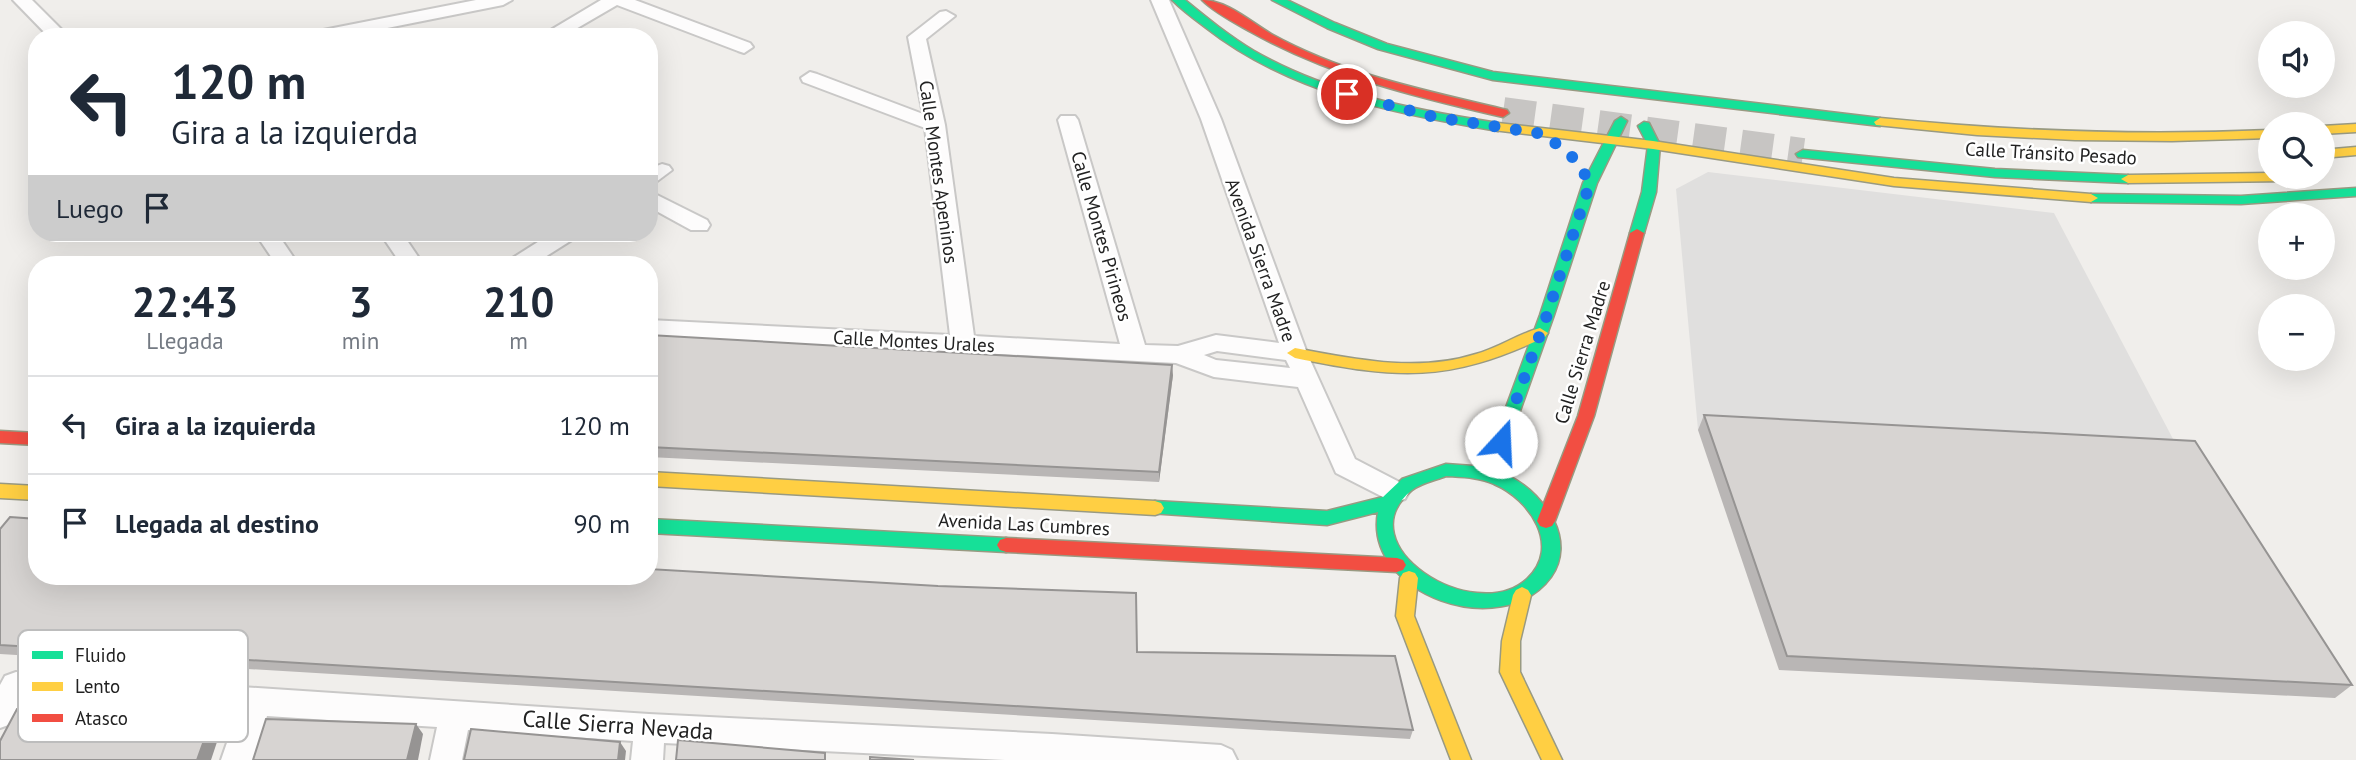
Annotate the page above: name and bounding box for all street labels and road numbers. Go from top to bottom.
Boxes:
street label: Calle Montes Apeninos [914,79,964,265]
street label: Calle Tránsito Pesado [1964,137,2138,169]
street label: Calle Montes Pirineos [1066,148,1138,324]
street label: Avenida Sierra Madre [1220,175,1302,345]
street label: Calle Sierra Madre [1549,277,1615,427]
street label: Calle Montes Urales [833,325,995,357]
street label: Avenida Las Cumbres [938,508,1110,540]
street label: Calle Sierra Nevada [521,703,715,746]

